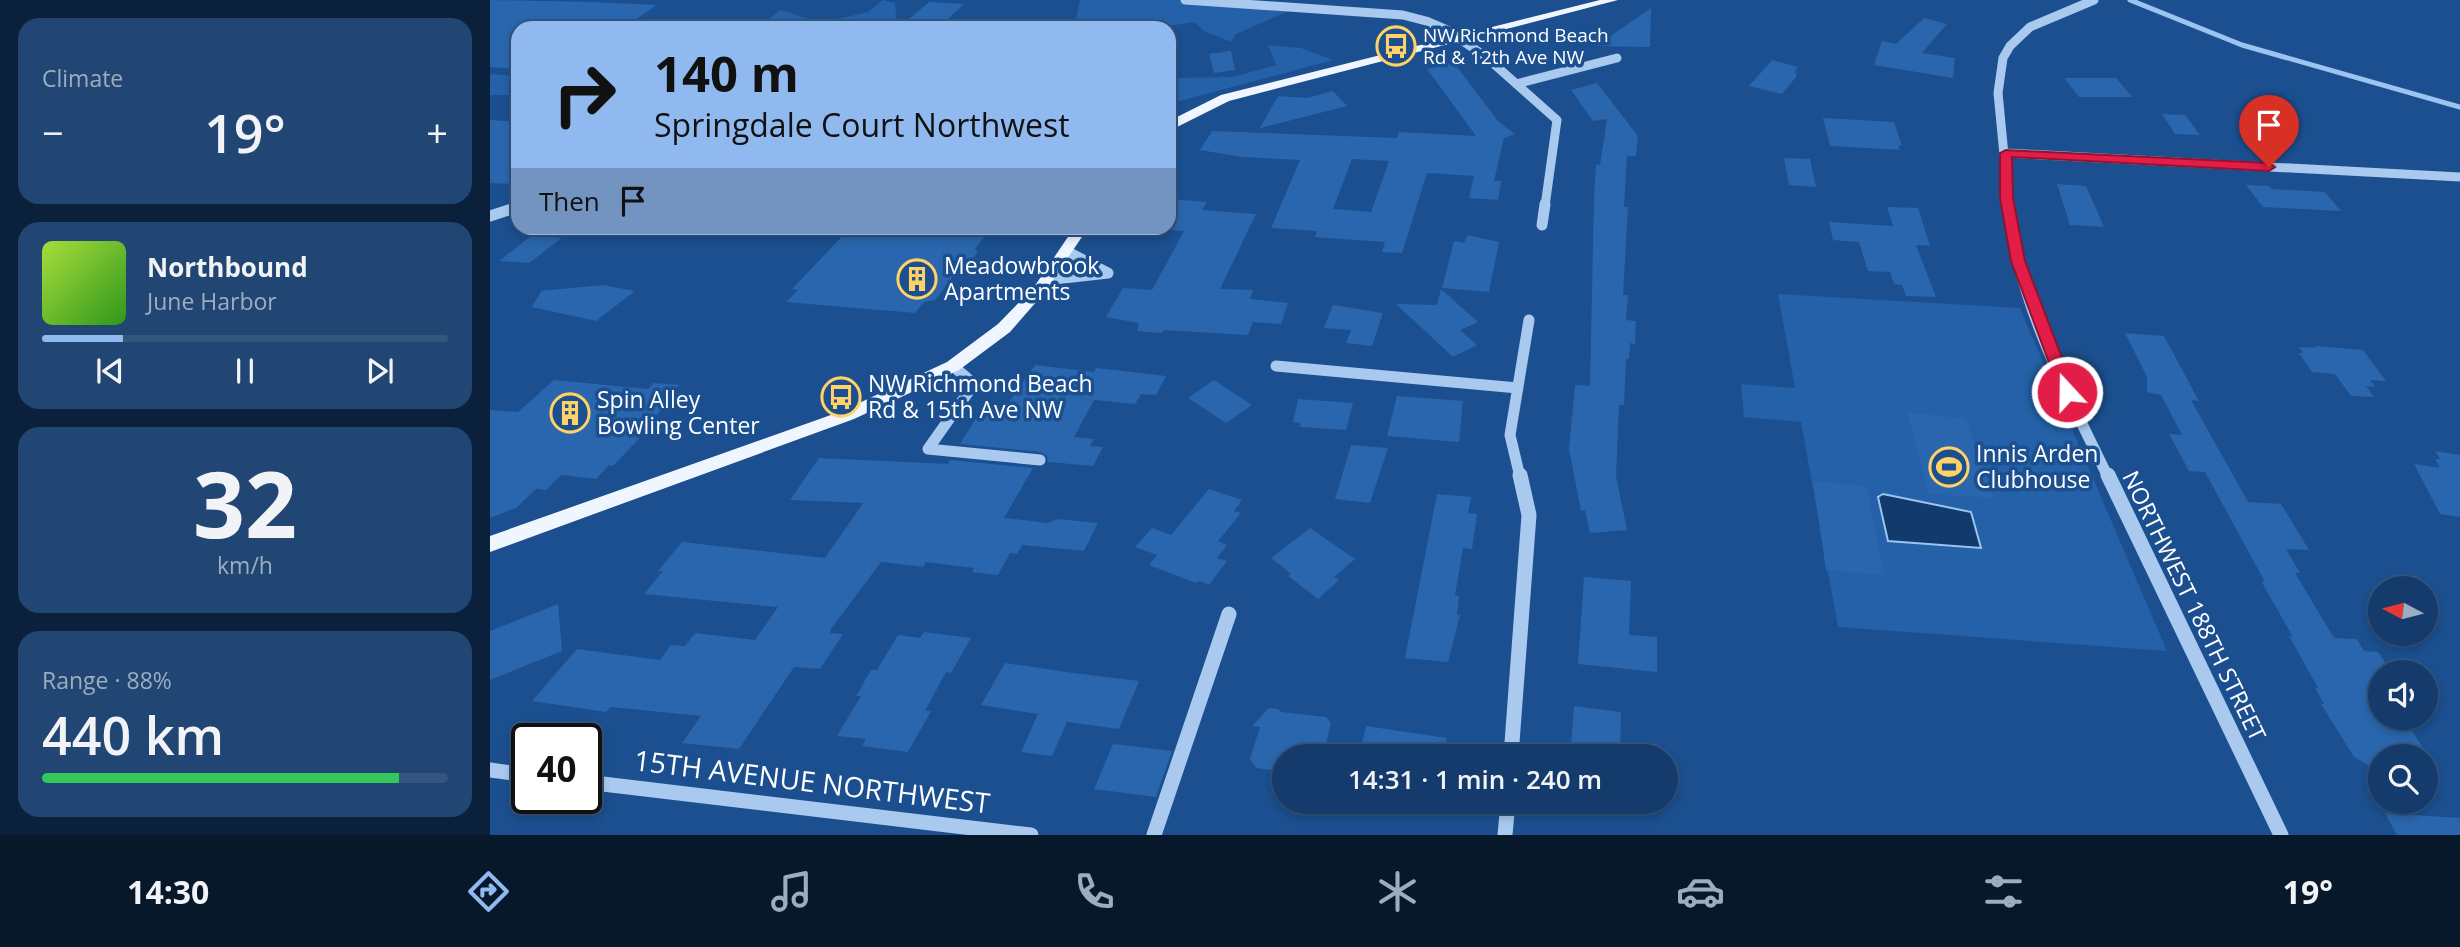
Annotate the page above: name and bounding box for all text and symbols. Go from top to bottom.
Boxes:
place label: NW Richmond Beach Rd & 12th Ave NW [1423,22,1609,70]
bus stop icon: NW Richmond Beach Rd & 12th Ave NW [1375,25,1417,67]
text: 140 m [654,40,799,106]
icon: right [539,49,630,140]
text: Climate [42,62,123,94]
pin [2239,95,2299,167]
text: 19° [204,97,286,168]
text: Springdale Court Northwest [654,103,1070,146]
text: − [42,106,64,158]
text: + [426,106,448,158]
icon: arrive [2250,106,2288,144]
icon: arrive [614,182,652,220]
text: Then [539,183,600,219]
text: Northbound [147,249,308,285]
place label: Meadowbrook Apartments [944,249,1099,307]
building icon: Meadowbrook Apartments [896,258,938,300]
text: June Harbor [147,285,277,317]
icon: previous [91,352,129,390]
icon: pause [226,352,264,390]
icon: next [361,352,399,390]
position arrow [2030,355,2104,429]
place label: NW Richmond Beach Rd & 15th Ave NW [868,367,1093,425]
bus stop icon: NW Richmond Beach Rd & 15th Ave NW [820,376,862,418]
place label: Spin Alley Bowling Center [597,383,760,441]
building icon: Spin Alley Bowling Center [549,392,591,434]
place label: Innis Arden Clubhouse [1976,437,2098,495]
text: 32 [193,441,297,565]
sports icon: Innis Arden Clubhouse [1928,446,1970,488]
street label: NORTHWEST 188TH STREET [2115,465,2275,746]
text: km/h [217,549,273,581]
north arrow [2368,576,2438,646]
map controls [2368,576,2438,814]
button: sound [2368,660,2438,730]
text: Range · 88% [42,664,172,696]
text: 440 km [42,699,224,770]
speed limit sign: 40 [511,723,602,814]
street label: 15TH AVENUE NORTHWEST [632,740,993,822]
button: search [2368,744,2438,814]
text: 14:31 · 1 min · 240 m [1348,761,1602,797]
icon: directions [464,867,513,916]
icon: music [767,867,816,916]
icon: phone [1070,867,1119,916]
icon: climate [1373,867,1422,916]
icon: car [1676,867,1725,916]
icon: filters [1979,867,2028,916]
text: 14:30 [127,870,209,913]
text: 19° [2283,870,2333,913]

